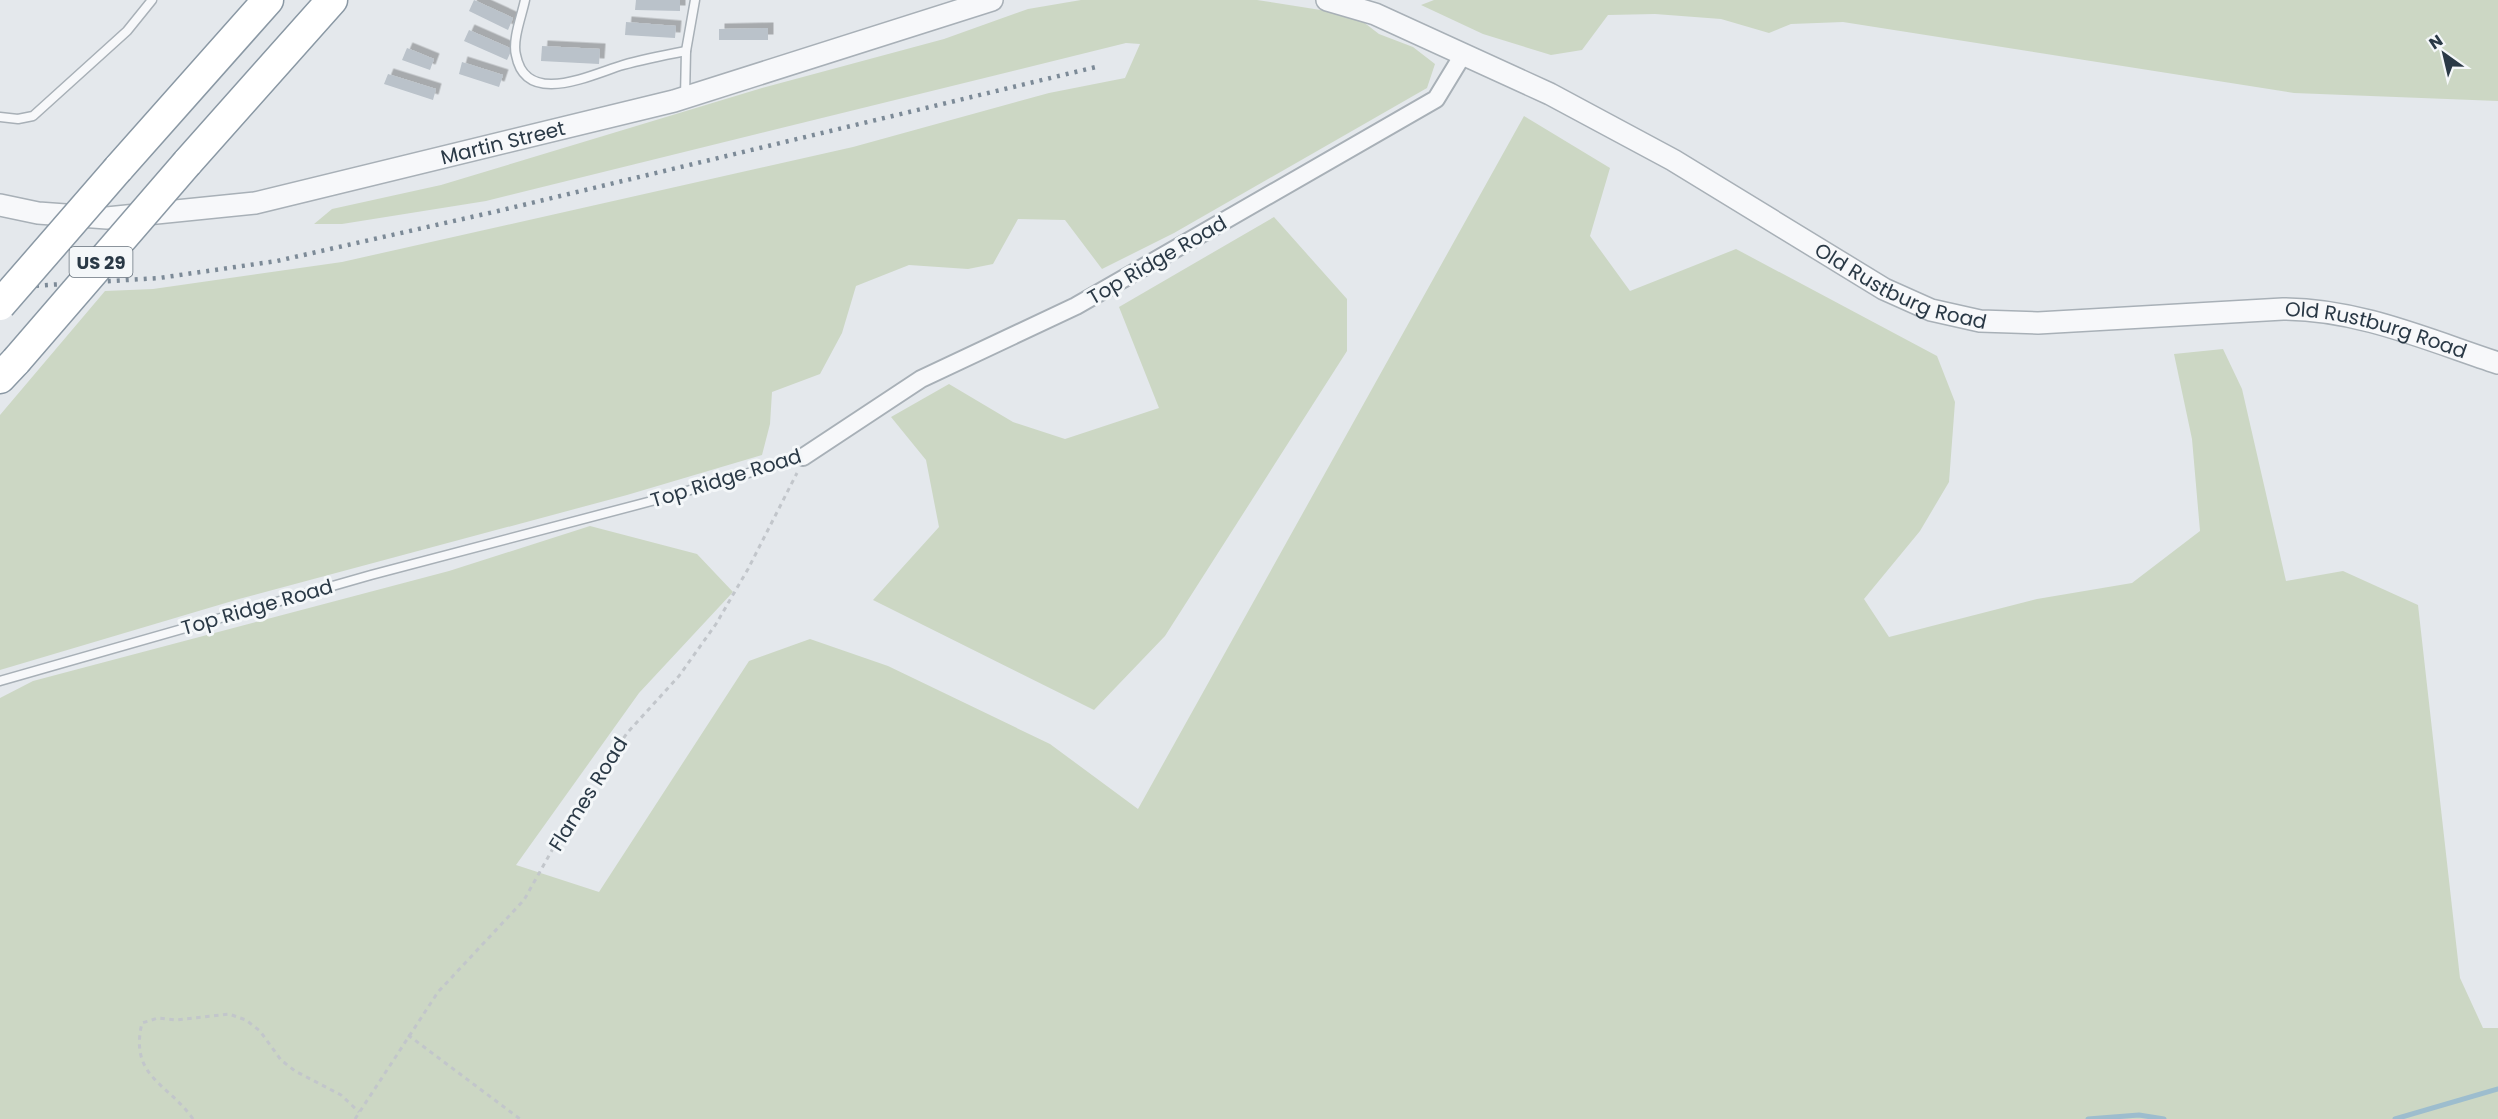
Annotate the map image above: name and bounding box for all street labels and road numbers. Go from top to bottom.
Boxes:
street label: Martin Street [438,114,568,171]
street label: Top Ridge Road [1082,209,1232,311]
street label: Old Rustburg Road [1809,236,1989,336]
road number: US 29 [70,247,132,277]
street label: Old Rustburg Road [2285,295,2471,365]
street label: Top Ridge Road [647,442,805,514]
street label: Top Ridge Road [178,572,336,642]
street label: Flames Road [542,732,634,856]

